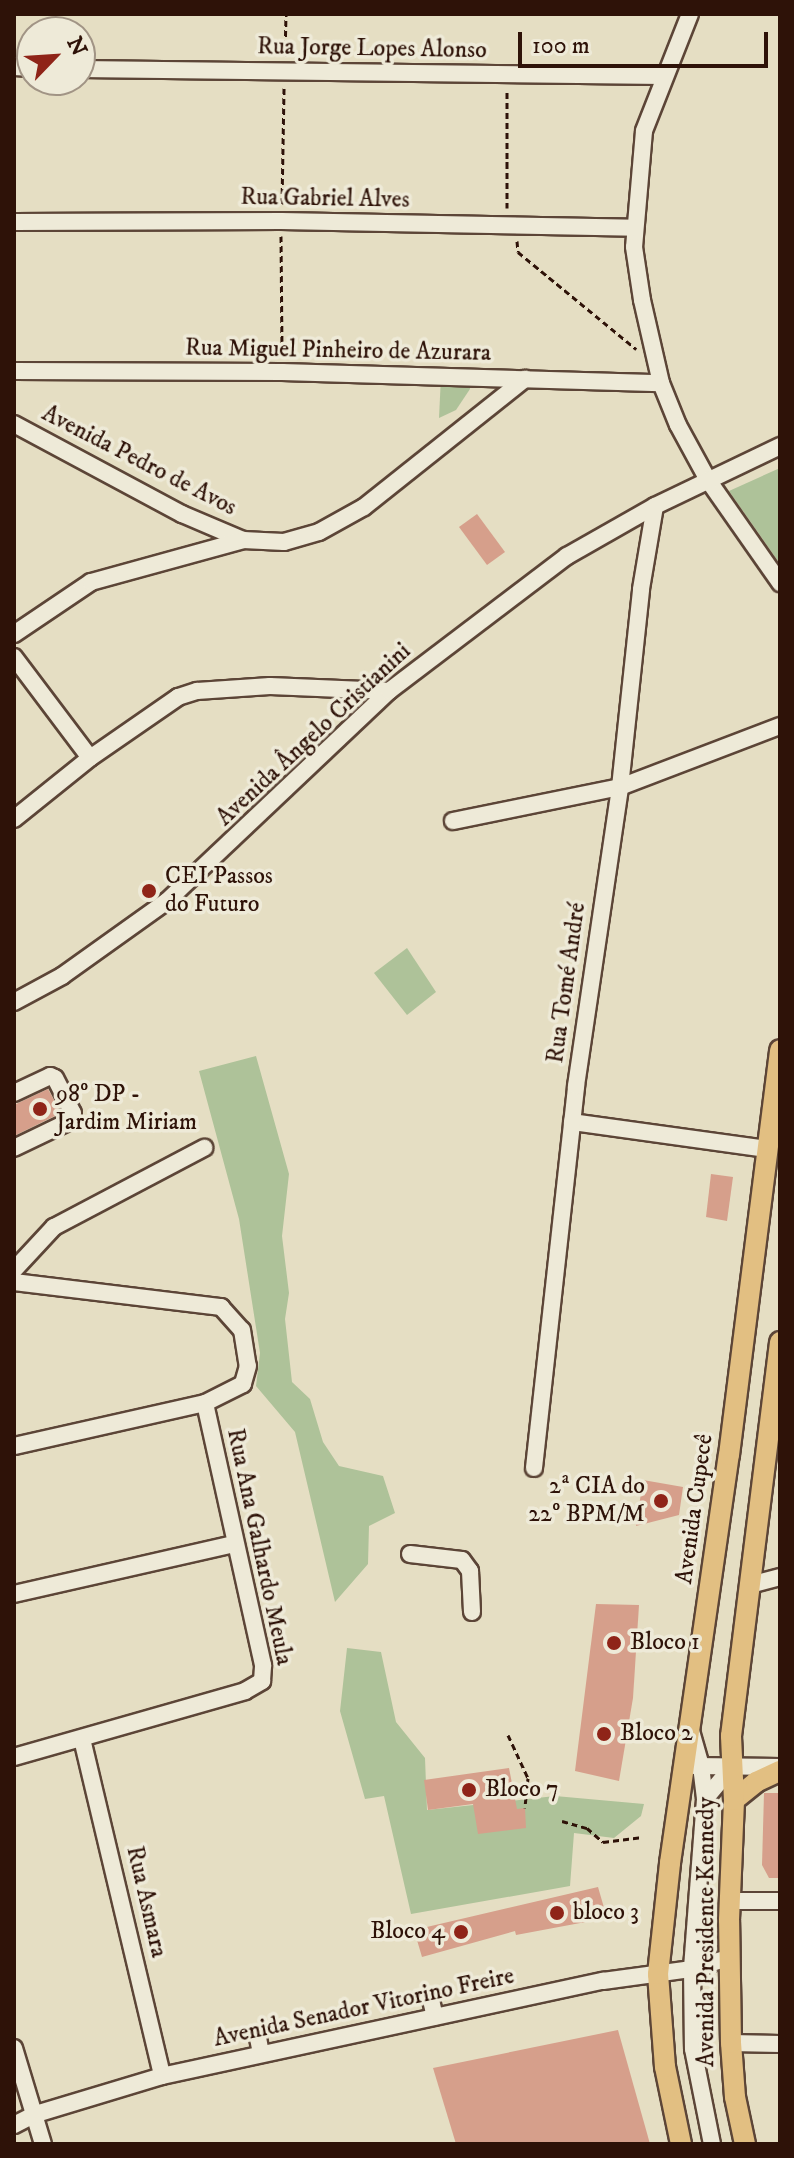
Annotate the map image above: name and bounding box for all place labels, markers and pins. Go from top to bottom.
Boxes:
place label: CEI Passos do Futuro [165,863,273,919]
marker: CEI Passos do Futuro [140,882,158,900]
place label: 98º DP - Jardim Miriam [56,1081,197,1137]
marker: 98º DP - Jardim Miriam [31,1100,49,1118]
place label: 2ª CIA do 22º BPM/M [528,1473,645,1529]
marker: 2ª CIA do 22º BPM/M [652,1492,670,1510]
place label: Bloco 1 [630,1629,700,1657]
marker: Bloco 1 [605,1634,623,1652]
place label: Bloco 2 [620,1720,693,1748]
marker: Bloco 2 [595,1725,613,1743]
place label: Bloco 7 [485,1776,559,1804]
marker: Bloco 7 [460,1781,478,1799]
place label: bloco 3 [573,1899,639,1927]
marker: bloco 3 [548,1904,566,1922]
place label: Bloco 4 [370,1918,445,1946]
marker: Bloco 4 [452,1923,470,1941]

